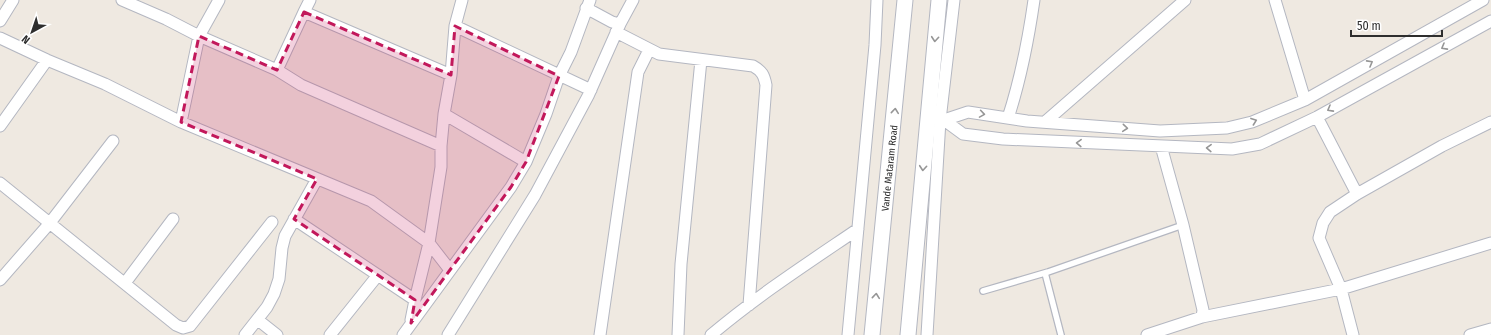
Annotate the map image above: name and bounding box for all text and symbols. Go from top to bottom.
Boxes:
north arrow [12,12,52,52]
scale bar [1351,12,1442,38]
text: 50 m [1357,19,1381,33]
text: N [19,32,33,46]
one-way arrow [931,36,940,42]
one-way arrow [1441,42,1449,50]
one-way arrow [1366,61,1373,68]
one-way arrow [1327,105,1335,112]
one-way arrow [890,108,899,114]
one-way arrow [979,109,985,118]
one-way arrow [1250,117,1257,126]
street label: Vande Mataram Road [880,124,900,212]
one-way arrow [1122,124,1128,133]
one-way arrow [1076,139,1082,147]
one-way arrow [1206,144,1212,152]
one-way arrow [919,165,928,171]
one-way arrow [871,293,880,299]

